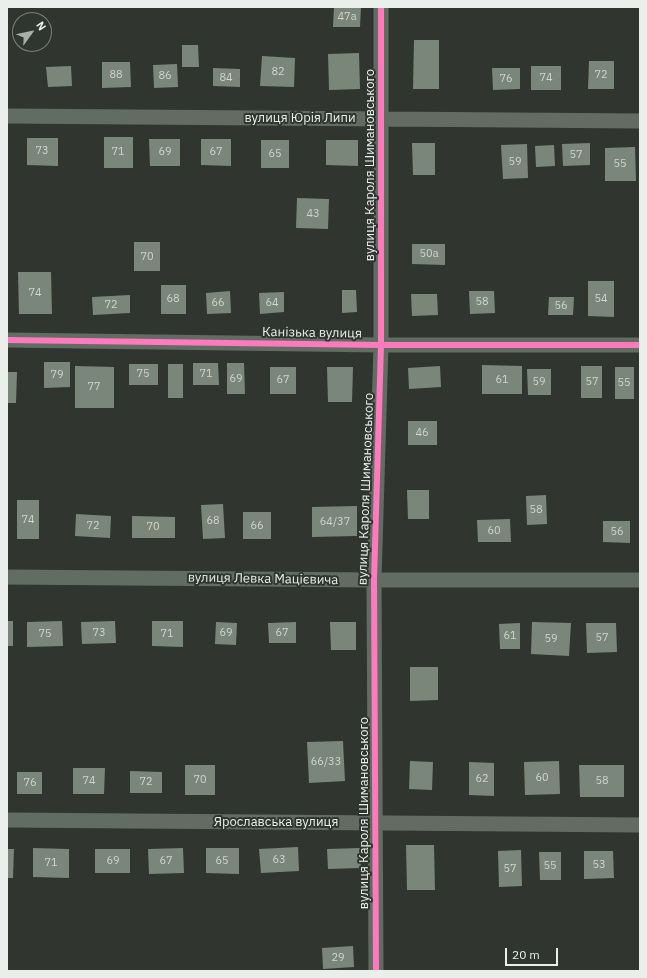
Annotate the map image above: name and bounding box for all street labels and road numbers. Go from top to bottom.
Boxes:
street label: вулиця Кароля Шимановського [362,69,378,261]
street label: вулиця Юрія Липи [244,110,356,126]
street label: Канізька вулиця [262,324,362,342]
street label: вулиця Кароля Шимановського [355,393,377,585]
street label: вулиця Левка Мацієвича [188,570,338,588]
street label: вулиця Кароля Шимановського [356,717,372,909]
street label: Ярославська вулиця [214,814,338,830]

